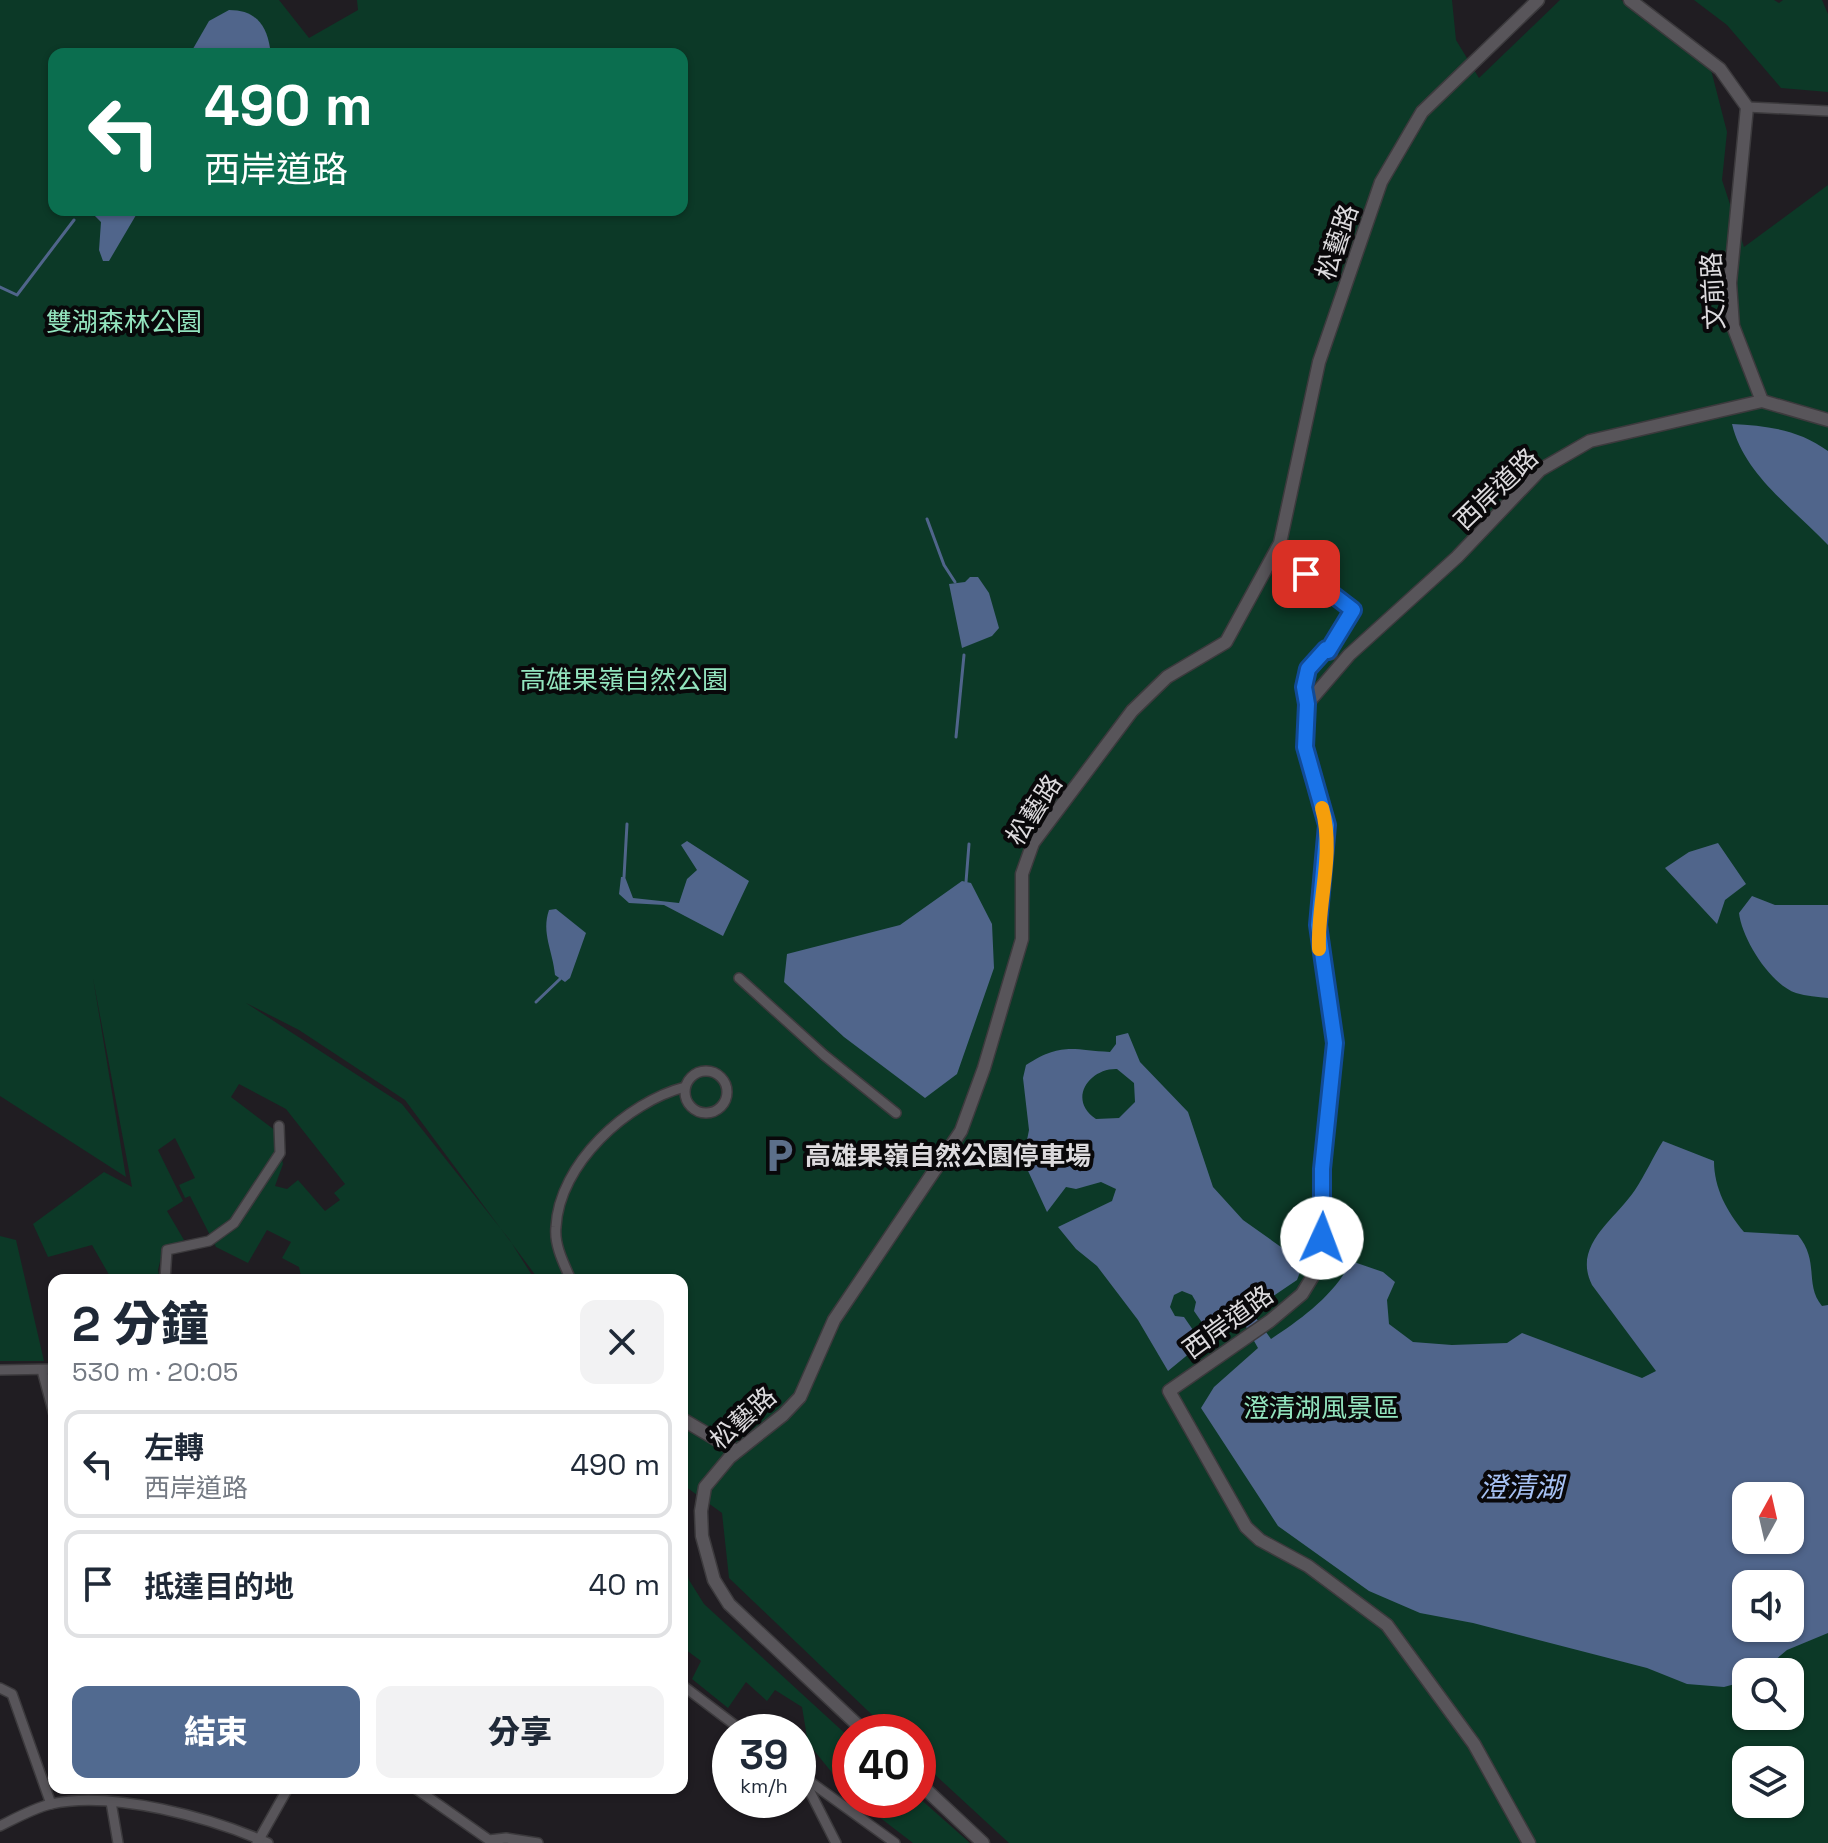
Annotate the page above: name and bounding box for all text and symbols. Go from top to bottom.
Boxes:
text: 490 m [204,70,373,141]
icon: left [72,80,176,184]
text: 西岸道路 [204,147,348,193]
street label: 松藝路 [1308,200,1366,284]
street label: 文前路 [1694,251,1732,331]
park label: 雙湖森林公園 [46,305,202,339]
street label: 西岸道路 [1447,441,1545,537]
pin [1272,540,1340,608]
icon: arrive [1284,552,1328,596]
park label: 高雄果嶺自然公園 [520,663,728,697]
street label: 松藝路 [998,768,1070,852]
parking icon: 高雄果嶺自然公園停車場 [760,1137,798,1175]
place label: 高雄果嶺自然公園停車場 [805,1139,1091,1173]
position arrow [1280,1196,1364,1280]
street label: 西岸道路 [1176,1278,1280,1366]
text: 2 分鐘 [72,1294,209,1355]
button: close [580,1300,664,1384]
text: 530 m · 20:05 [72,1355,238,1389]
street label: 松藝路 [703,1379,783,1457]
park label: 澄清湖風景區 [1243,1391,1399,1425]
text: 左轉 [144,1428,204,1467]
icon: left [76,1442,120,1486]
text: 490 m [570,1445,660,1484]
water label: 澄清湖 [1479,1469,1567,1505]
text: 西岸道路 [144,1471,248,1505]
north arrow [1732,1482,1804,1554]
map controls [1732,1482,1804,1818]
icon: arrive [76,1562,120,1606]
text: 40 m [589,1565,660,1604]
text: 抵達目的地 [144,1567,294,1606]
button: sound [1732,1570,1804,1642]
button: search [1732,1658,1804,1730]
button: 結束 [72,1686,360,1778]
button: 分享 [376,1686,664,1778]
speed limit sign: 40 [832,1714,936,1818]
text: 39 [739,1730,789,1781]
button: layers [1732,1746,1804,1818]
text: km/h [740,1773,788,1799]

